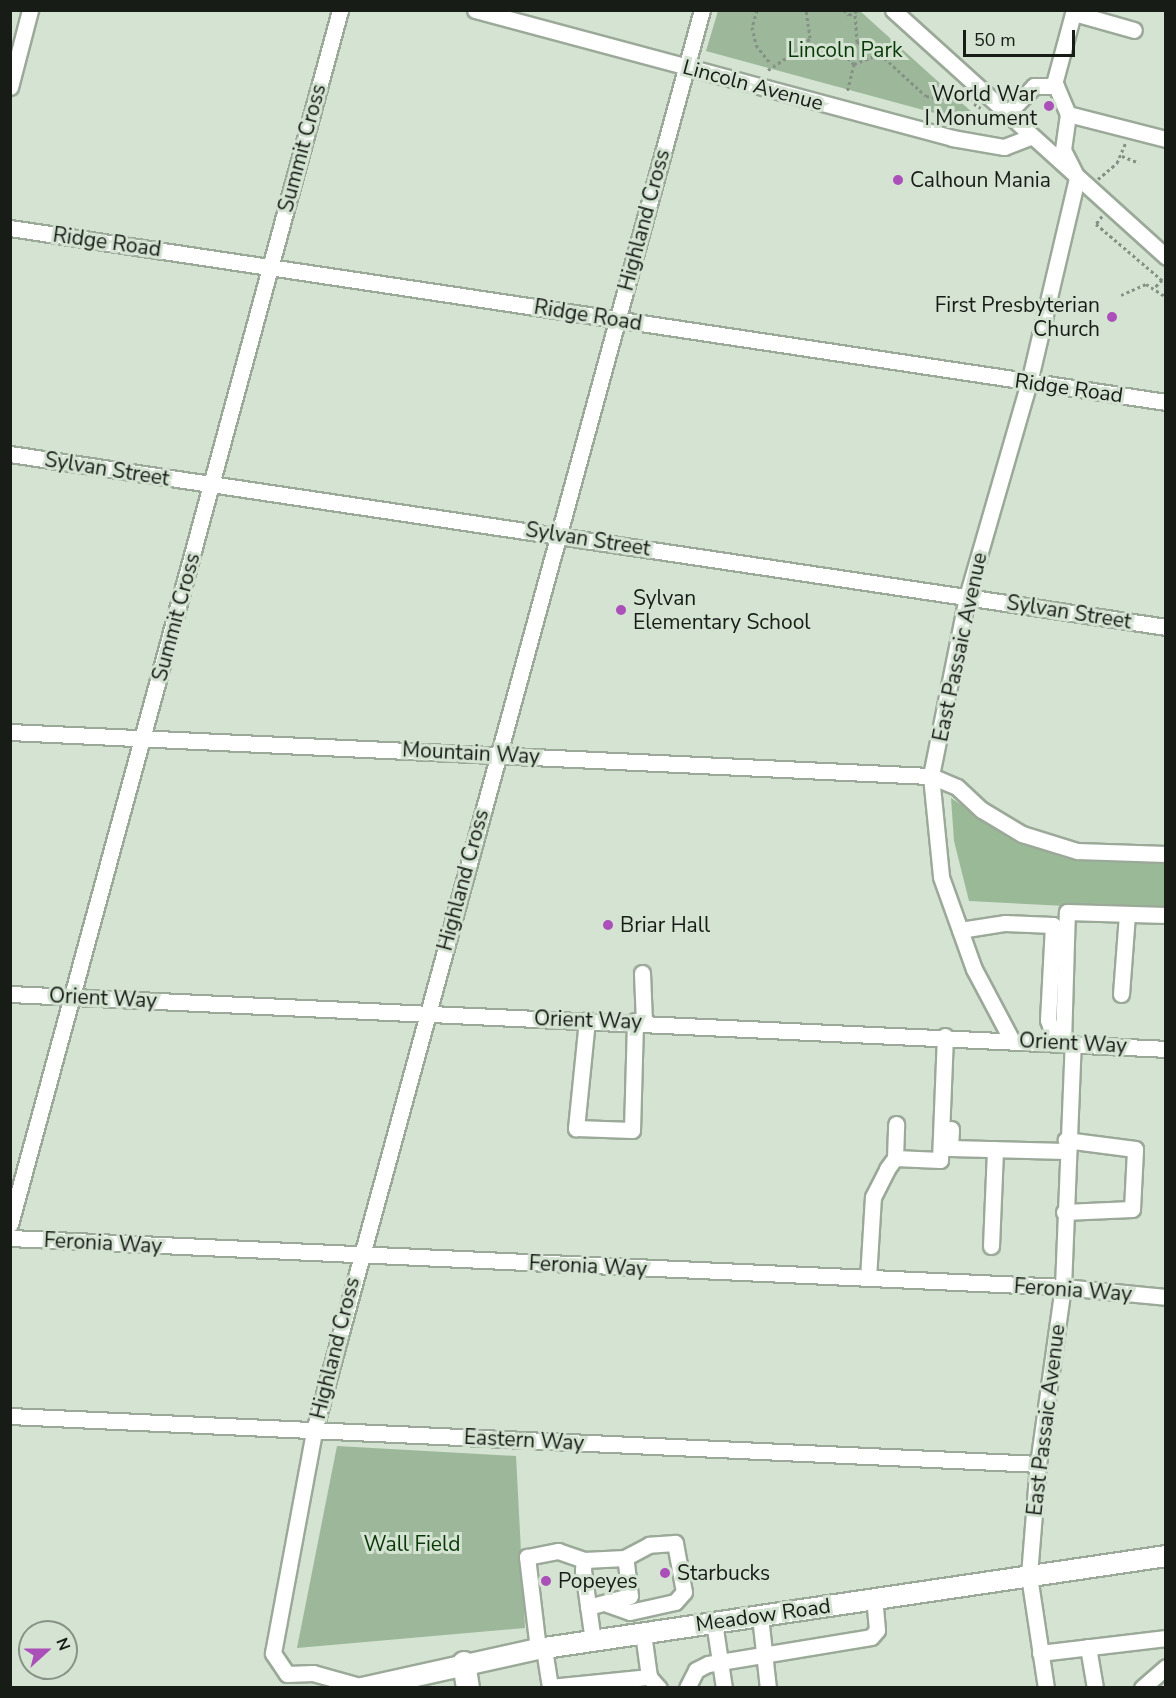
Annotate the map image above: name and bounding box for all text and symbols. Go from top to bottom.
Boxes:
scale bar [966,18,1078,56]
text: 50 m [974,28,1016,52]
park label: Lincoln Park [788,37,902,63]
street label: Lincoln Avenue [680,54,826,116]
street label: Summit Cross [273,81,331,215]
place label: World War I Monument [924,81,1037,131]
marker: World War I Monument [1042,99,1056,113]
street label: Highland Cross [613,147,675,293]
place label: Calhoun Mania [910,167,1051,193]
marker: Calhoun Mania [891,173,905,187]
street label: Ridge Road [51,222,163,262]
place label: First Presbyterian Church [935,292,1100,342]
street label: Ridge Road [532,294,644,336]
marker: First Presbyterian Church [1105,310,1119,324]
street label: Ridge Road [1013,368,1125,408]
street label: Sylvan Street [43,447,171,491]
street label: Sylvan Street [524,517,652,561]
street label: Summit Cross [147,550,205,684]
street label: East Passaic Avenue [928,550,992,744]
place label: Sylvan Elementary School [633,585,811,635]
street label: Sylvan Street [1005,590,1133,634]
marker: Sylvan Elementary School [614,603,628,617]
street label: Mountain Way [402,737,540,769]
street label: Highland Cross [432,807,494,953]
place label: Briar Hall [620,912,710,938]
marker: Briar Hall [601,918,615,932]
street label: Orient Way [48,983,158,1013]
street label: Orient Way [534,1006,642,1034]
street label: Orient Way [1018,1028,1128,1058]
street label: Feronia Way [43,1227,163,1259]
street label: Feronia Way [528,1250,648,1282]
street label: Feronia Way [1013,1273,1133,1307]
street label: Highland Cross [305,1274,365,1422]
street label: East Passaic Avenue [1022,1323,1070,1517]
street label: Eastern Way [463,1424,585,1456]
park label: Wall Field [364,1531,460,1557]
place label: Starbucks [677,1560,770,1586]
marker: Starbucks [658,1566,672,1580]
place label: Popeyes [558,1568,638,1594]
marker: Popeyes [539,1574,553,1588]
street label: Meadow Road [694,1593,832,1637]
north arrow [18,1620,78,1680]
text: N [51,1635,75,1654]

